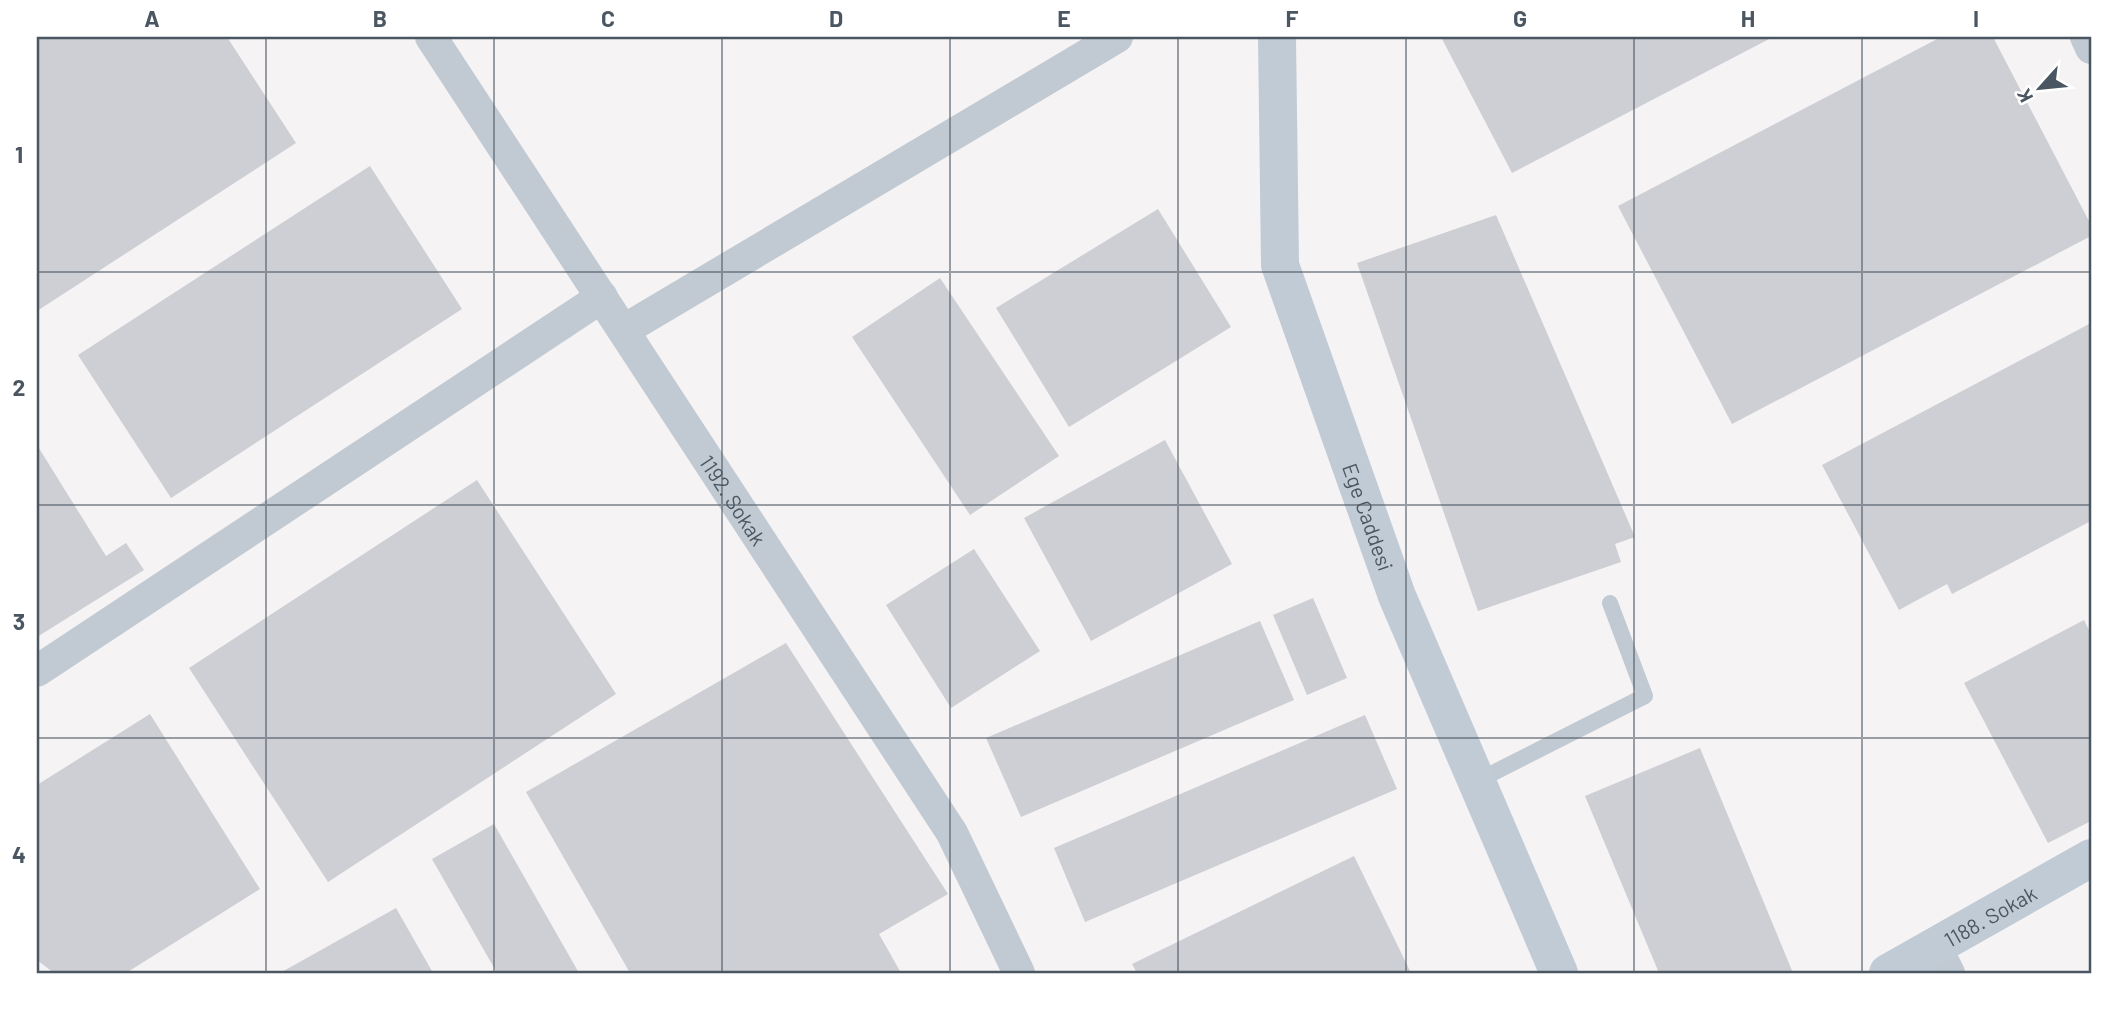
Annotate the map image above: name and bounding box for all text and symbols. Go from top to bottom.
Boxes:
text: A [144,4,160,32]
text: B [373,4,387,32]
text: C [601,4,615,32]
text: D [829,4,843,32]
text: E [1057,4,1071,32]
text: F [1286,4,1299,32]
text: G [1513,4,1527,32]
text: H [1741,4,1755,32]
text: I [1973,4,1979,32]
north arrow [2006,52,2076,122]
text: K [2011,85,2037,106]
text: 1 [15,140,23,168]
text: 2 [13,373,25,401]
street label: 1192. Sokak [695,450,772,549]
street label: Ege Caddesi [1339,460,1399,574]
text: 3 [13,607,25,635]
text: 4 [12,840,26,868]
street label: 1188. Sokak [1939,879,2040,951]

